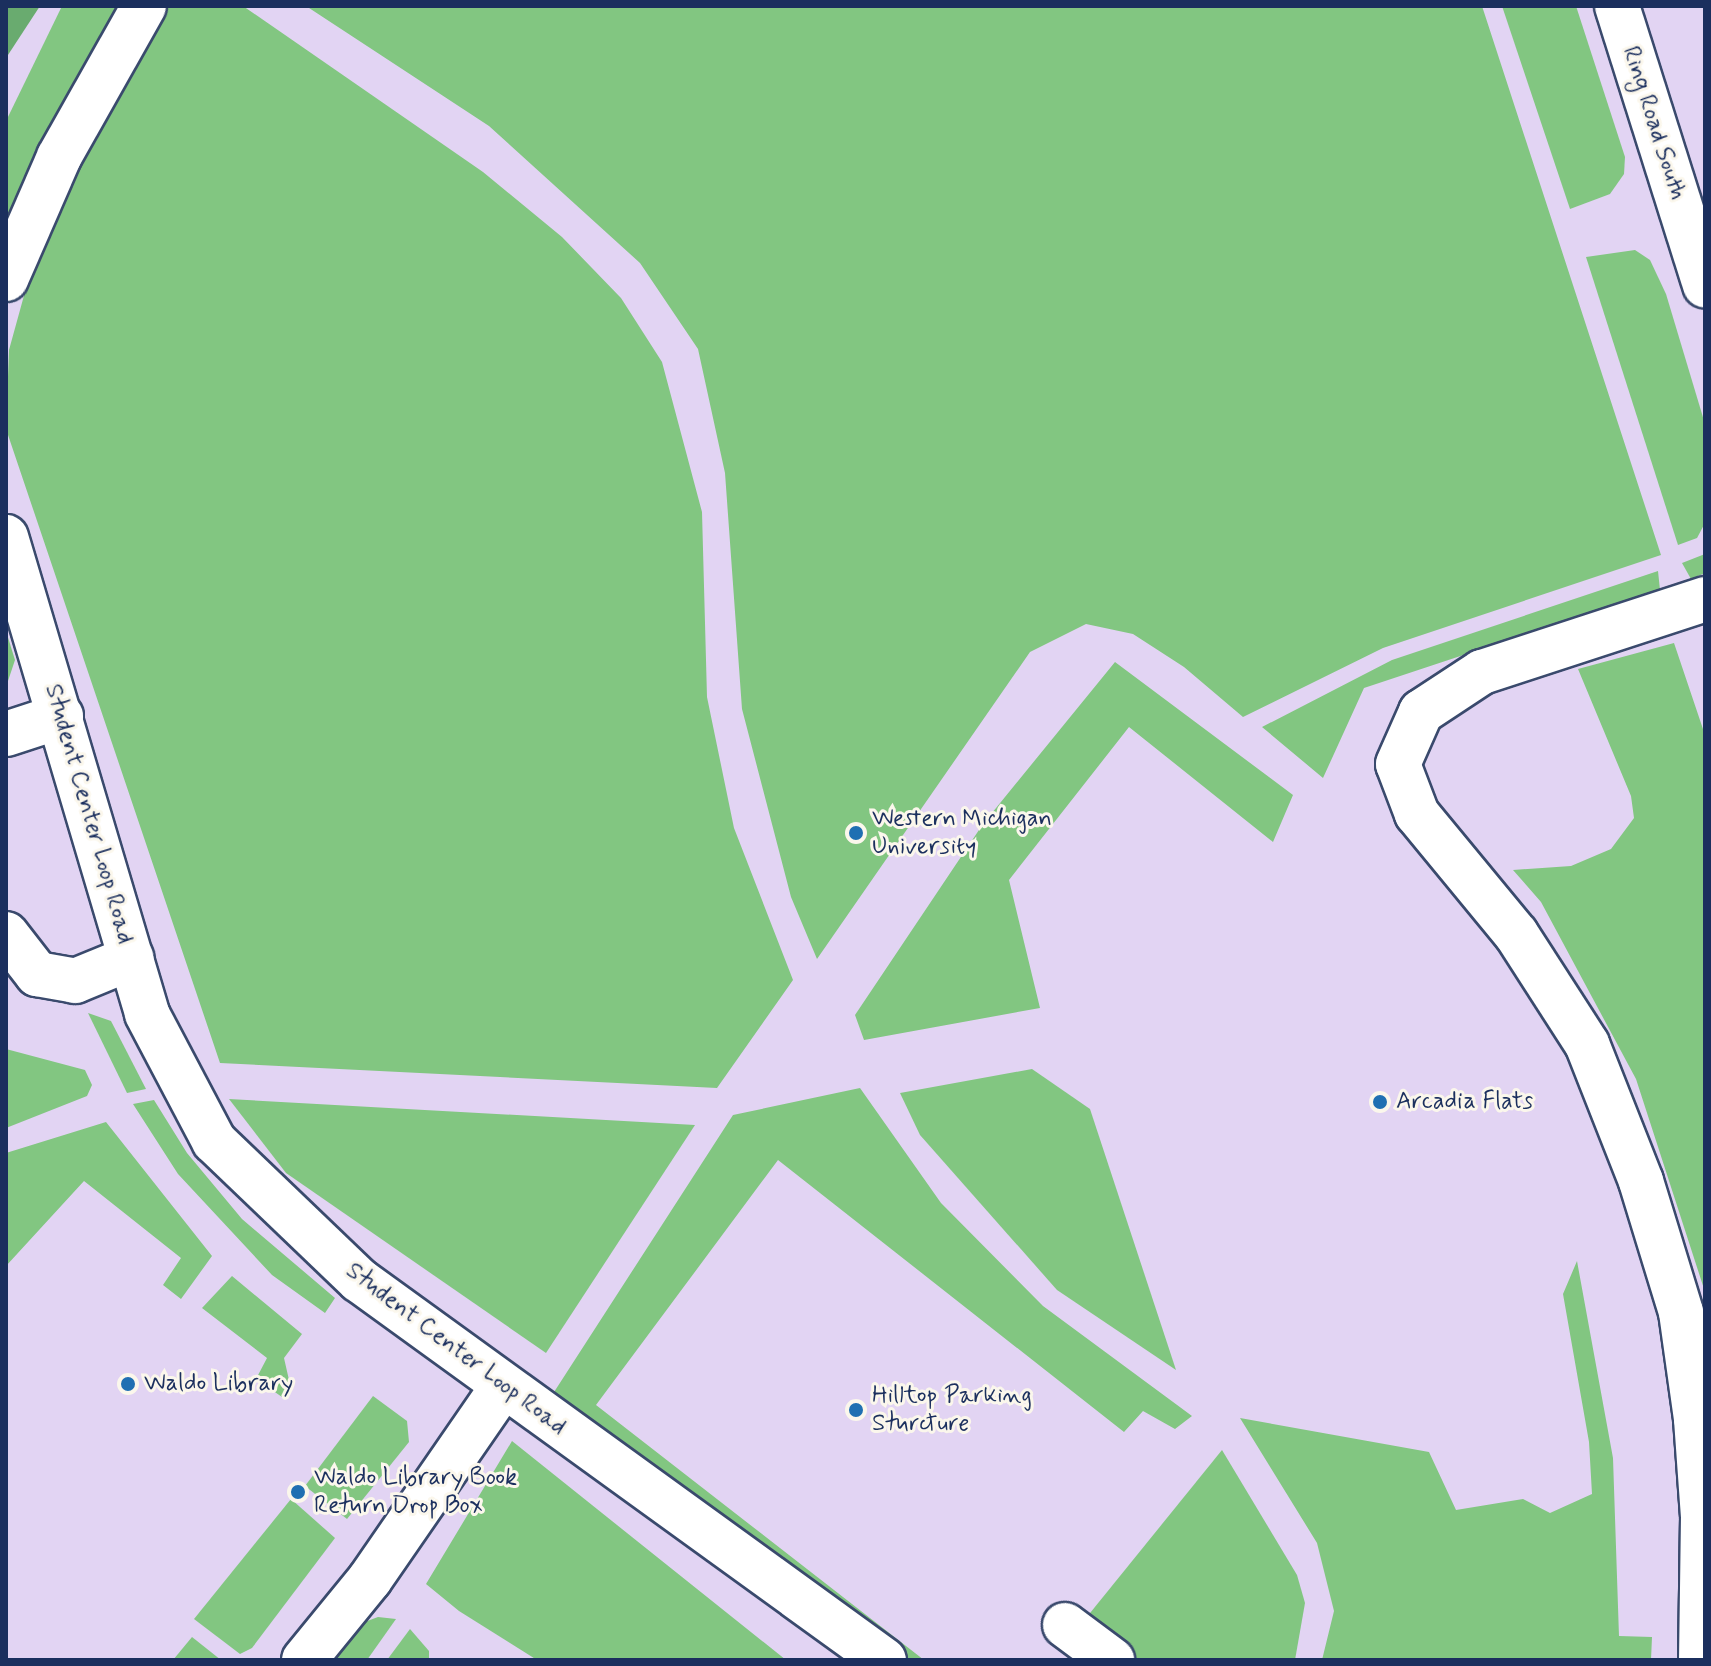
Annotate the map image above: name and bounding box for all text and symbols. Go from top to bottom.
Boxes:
street label: Ring Road South [1616,44,1692,202]
street label: Student Center Loop Road [38,680,140,948]
place label: Western Michigan University [872,805,1053,861]
marker: Western Michigan University [847,824,865,842]
place label: Arcadia Flats [1396,1088,1534,1116]
marker: Arcadia Flats [1371,1093,1389,1111]
street label: Student Center Loop Road [339,1256,573,1442]
place label: Waldo Library [144,1370,292,1398]
marker: Waldo Library [119,1375,137,1393]
place label: Hilltop Parking Sturcture [872,1382,1020,1438]
marker: Hilltop Parking Sturcture [847,1401,865,1419]
place label: Waldo Library Book Return Drop Box [314,1464,516,1520]
marker: Waldo Library Book Return Drop Box [289,1483,307,1501]

